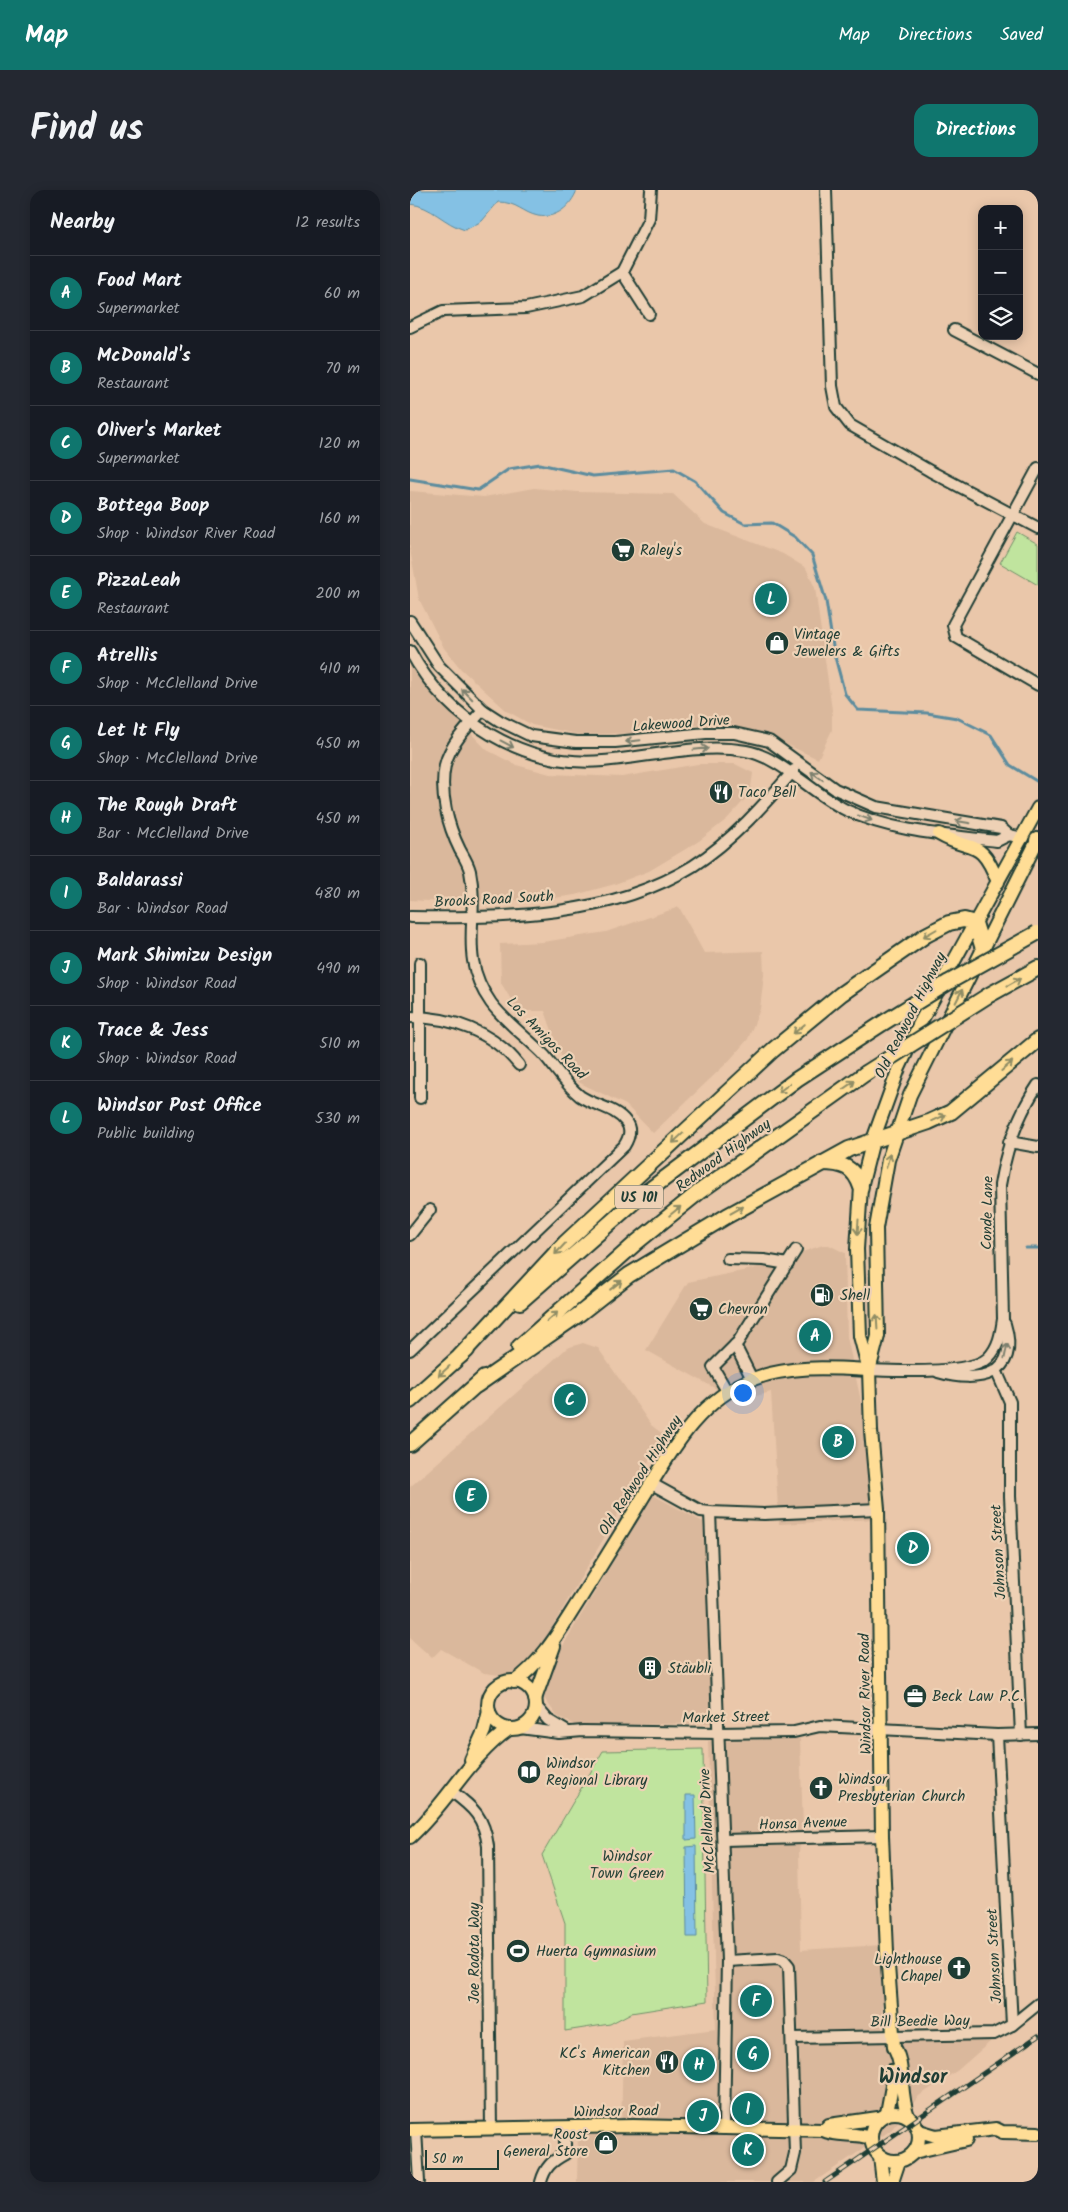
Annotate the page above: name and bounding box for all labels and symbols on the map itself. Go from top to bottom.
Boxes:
supermarket icon: Raley's [610,537,636,563]
place label: Raley's [640,539,682,563]
pin: L [755,580,787,618]
place label: Vintage Jewelers & Gifts [794,623,900,664]
shop icon: Vintage Jewelers & Gifts [764,630,790,656]
one-way arrow [462,688,474,700]
street label: Lakewood Drive [632,709,731,739]
one-way arrow [626,736,642,745]
one-way arrow [499,740,514,749]
one-way arrow [693,744,709,754]
one-way arrow [810,771,824,781]
restaurant icon: Taco Bell [708,779,734,805]
place label: Taco Bell [738,781,797,805]
one-way arrow [856,814,872,823]
one-way arrow [956,817,972,827]
street label: Brooks Road South [434,885,554,915]
one-way arrow [922,928,937,938]
street label: Old Redwood Highway [869,947,954,1083]
one-way arrow [1006,976,1020,986]
one-way arrow [955,989,964,1004]
street label: Los Amigos Road [500,991,593,1086]
one-way arrow [793,1023,806,1034]
one-way arrow [1000,1060,1013,1072]
one-way arrow [842,1080,856,1090]
one-way arrow [778,1083,791,1094]
street label: Redwood Highway [671,1112,777,1199]
one-way arrow [931,1112,946,1122]
one-way arrow [672,1132,685,1144]
one-way arrow [884,1153,893,1169]
street label: Conde Lane [975,1176,1001,1250]
road number: US 101 [615,1186,663,1209]
one-way arrow [668,1205,681,1216]
one-way arrow [730,1205,745,1215]
one-way arrow [854,1219,863,1235]
one-way arrow [554,1242,565,1255]
one-way arrow [609,1280,622,1291]
fuel station icon: Shell [809,1282,835,1308]
place label: Shell [840,1284,870,1308]
supermarket icon: Chevron [688,1296,714,1322]
place label: Chevron [718,1298,768,1322]
one-way arrow [546,1311,559,1323]
one-way arrow [873,1314,882,1330]
pin: A [799,1317,831,1355]
one-way arrow [1002,1343,1011,1359]
one-way arrow [437,1365,450,1376]
your location [730,1380,756,1406]
pin: C [554,1381,586,1419]
street label: Old Redwood Highway [593,1410,689,1541]
pin: B [822,1423,854,1461]
pin: E [455,1477,487,1515]
street label: Johnson Street [985,1504,1013,1600]
pin: D [897,1529,929,1567]
street label: Windsor River Road [853,1633,879,1755]
building icon: Stäubli [637,1655,663,1681]
place label: Stäubli [668,1657,713,1681]
office icon: Beck Law P.C. [902,1683,928,1709]
place label: Beck Law P.C. [932,1685,1024,1709]
street label: Market Street [682,1705,770,1731]
place label: Windsor Regional Library [546,1752,648,1793]
library icon: Windsor Regional Library [516,1759,542,1785]
street label: McClelland Drive [693,1768,723,1874]
place label: Windsor Presbyterian Church [838,1768,965,1809]
church icon: Windsor Presbyterian Church [808,1775,834,1801]
street label: Honsa Avenue [758,1810,848,1838]
park label: Windsor Town Green [590,1845,664,1886]
street label: Joe Rodota Way [463,1902,487,2004]
street label: Johnson Street [981,1908,1009,2004]
sports icon: Huerta Gymnasium [505,1938,531,1964]
place label: Huerta Gymnasium [536,1940,656,1964]
place label: Lighthouse Chapel [874,1948,942,1989]
church icon: Lighthouse Chapel [946,1955,972,1981]
pin: F [740,1982,772,2020]
street label: Bill Beedie Way [870,2009,971,2035]
pin: G [737,2035,769,2073]
place label: KC's American Kitchen [560,2042,650,2083]
pin: H [683,2046,715,2084]
restaurant icon: KC's American Kitchen [654,2049,680,2075]
district label: Windsor [879,2062,948,2094]
pin: I [732,2090,764,2128]
pin: J [687,2097,719,2135]
street label: Windsor Road [573,2099,659,2125]
place label: Roost General Store [503,2123,588,2164]
shop icon: Roost General Store [593,2130,619,2156]
pin: K [732,2131,764,2169]
scale bar [425,2147,499,2170]

